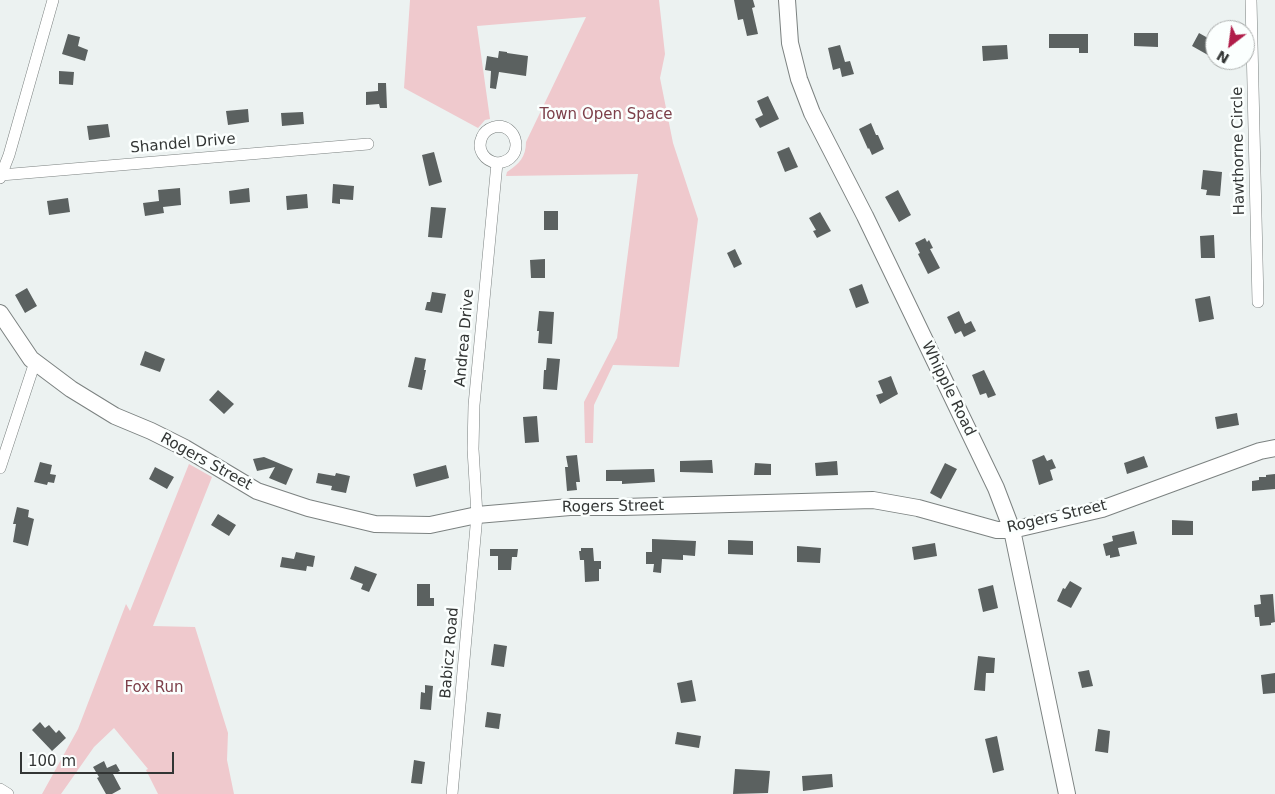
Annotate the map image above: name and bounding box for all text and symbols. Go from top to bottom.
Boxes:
north arrow [1205,20,1255,70]
text: N [1214,47,1232,67]
street label: Hawthorne Circle [1229,86,1249,216]
park label: Town Open Space [540,106,672,124]
street label: Shandel Drive [130,130,236,158]
street label: Andrea Drive [452,288,478,388]
street label: Whipple Road [917,339,979,439]
street label: Rogers Street [157,429,255,495]
street label: Rogers Street [562,497,664,517]
street label: Rogers Street [1005,497,1109,537]
street label: Babicz Road [437,607,463,699]
park label: Fox Run [124,679,184,697]
scale bar [22,742,176,774]
text: 100 m [28,752,76,770]

